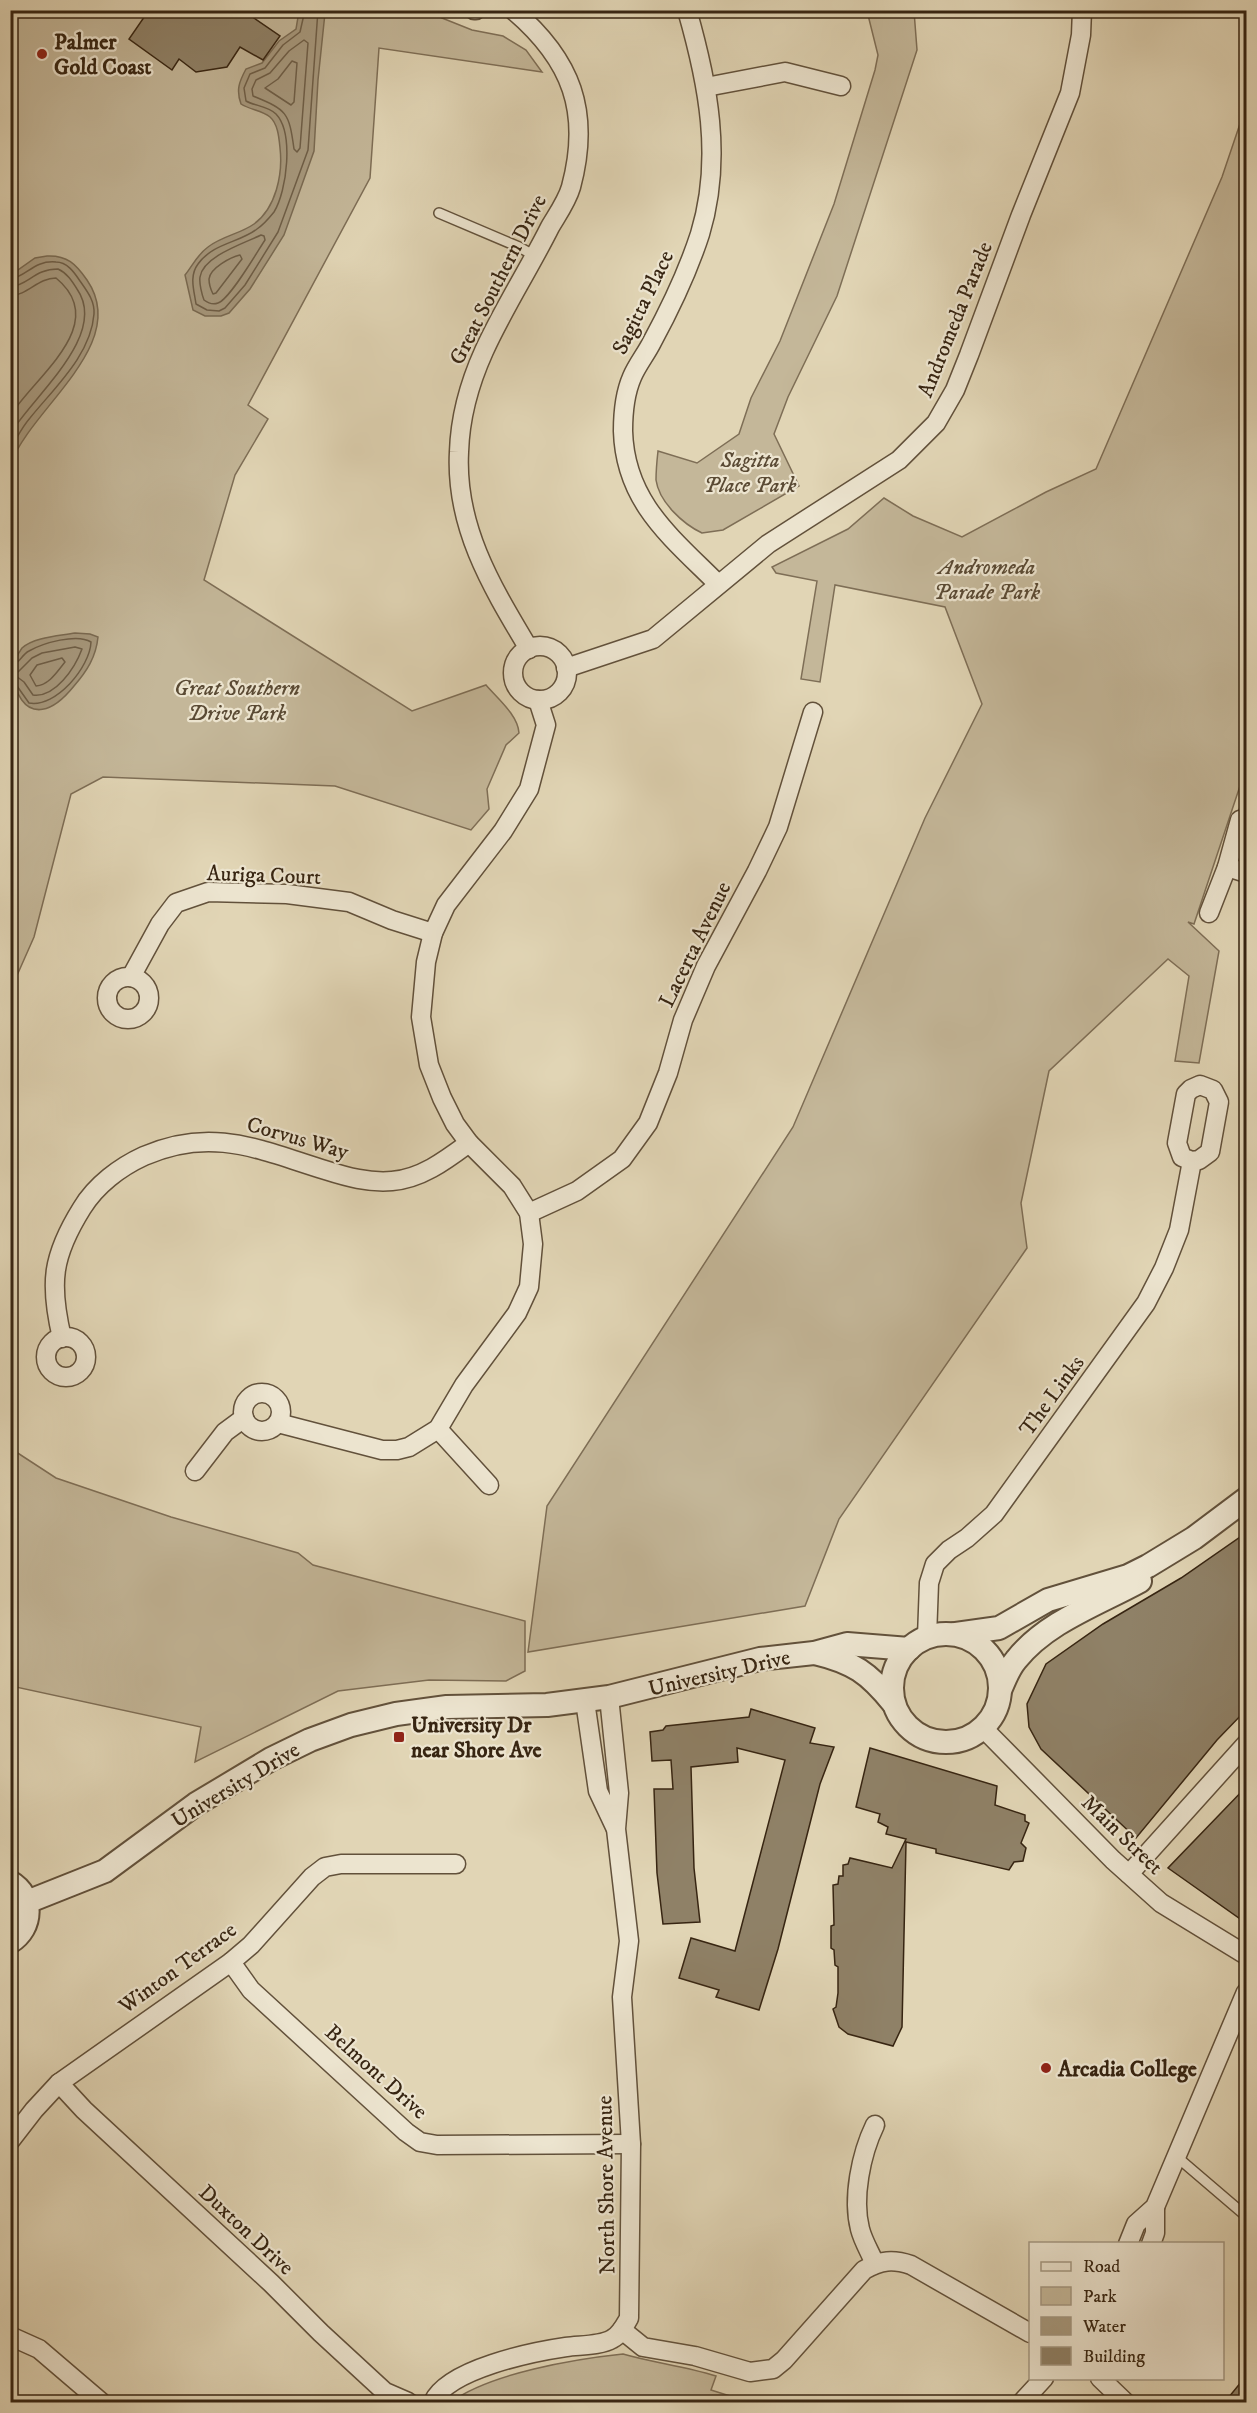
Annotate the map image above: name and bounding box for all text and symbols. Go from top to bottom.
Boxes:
place label: Palmer Gold Coast [54,29,151,81]
marker: Palmer Gold Coast [35,47,49,61]
street label: Great Southern Drive [444,190,553,369]
street label: Andromeda Parade [912,238,999,401]
street label: Sagitta Place [607,246,680,359]
park label: Sagitta Place Park [704,447,797,499]
park label: Andromeda Parade Park [934,554,1041,606]
park label: Great Southern Drive Park [174,675,300,727]
street label: Auriga Court [206,860,322,891]
street label: Lacerta Avenue [653,877,737,1012]
street label: Corvus Way [244,1111,352,1166]
street label: The Links [1014,1350,1091,1442]
street label: University Drive [646,1644,793,1703]
place label: University Dr near Shore Ave [411,1712,542,1764]
marker: University Dr near Shore Ave [392,1730,406,1744]
street label: University Drive [167,1736,305,1834]
street label: Main Street [1075,1789,1169,1881]
street label: Winton Terrace [113,1916,242,2021]
street label: Belmont Drive [319,2019,433,2125]
place label: Arcadia College [1057,2056,1197,2083]
marker: Arcadia College [1039,2061,1053,2075]
street label: North Shore Avenue [591,2095,622,2275]
street label: Duxton Drive [193,2179,299,2281]
legend [1029,2242,1224,2380]
text: Road [1083,2256,1120,2278]
text: Park [1083,2286,1117,2308]
text: Water [1082,2316,1126,2338]
text: Building [1083,2346,1145,2368]

